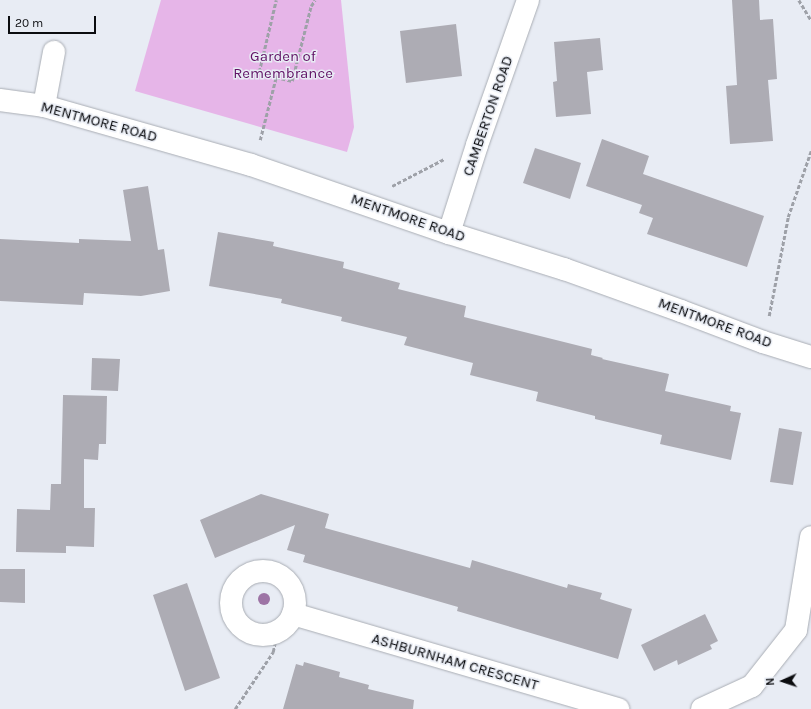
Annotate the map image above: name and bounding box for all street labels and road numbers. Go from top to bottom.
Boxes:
street label: CAMBERTON ROAD [459,54,517,178]
street label: MENTMORE ROAD [39,98,159,146]
street label: MENTMORE ROAD [348,190,468,246]
street label: MENTMORE ROAD [656,294,774,352]
street label: ASHBURNHAM CRESCENT [370,630,540,694]

